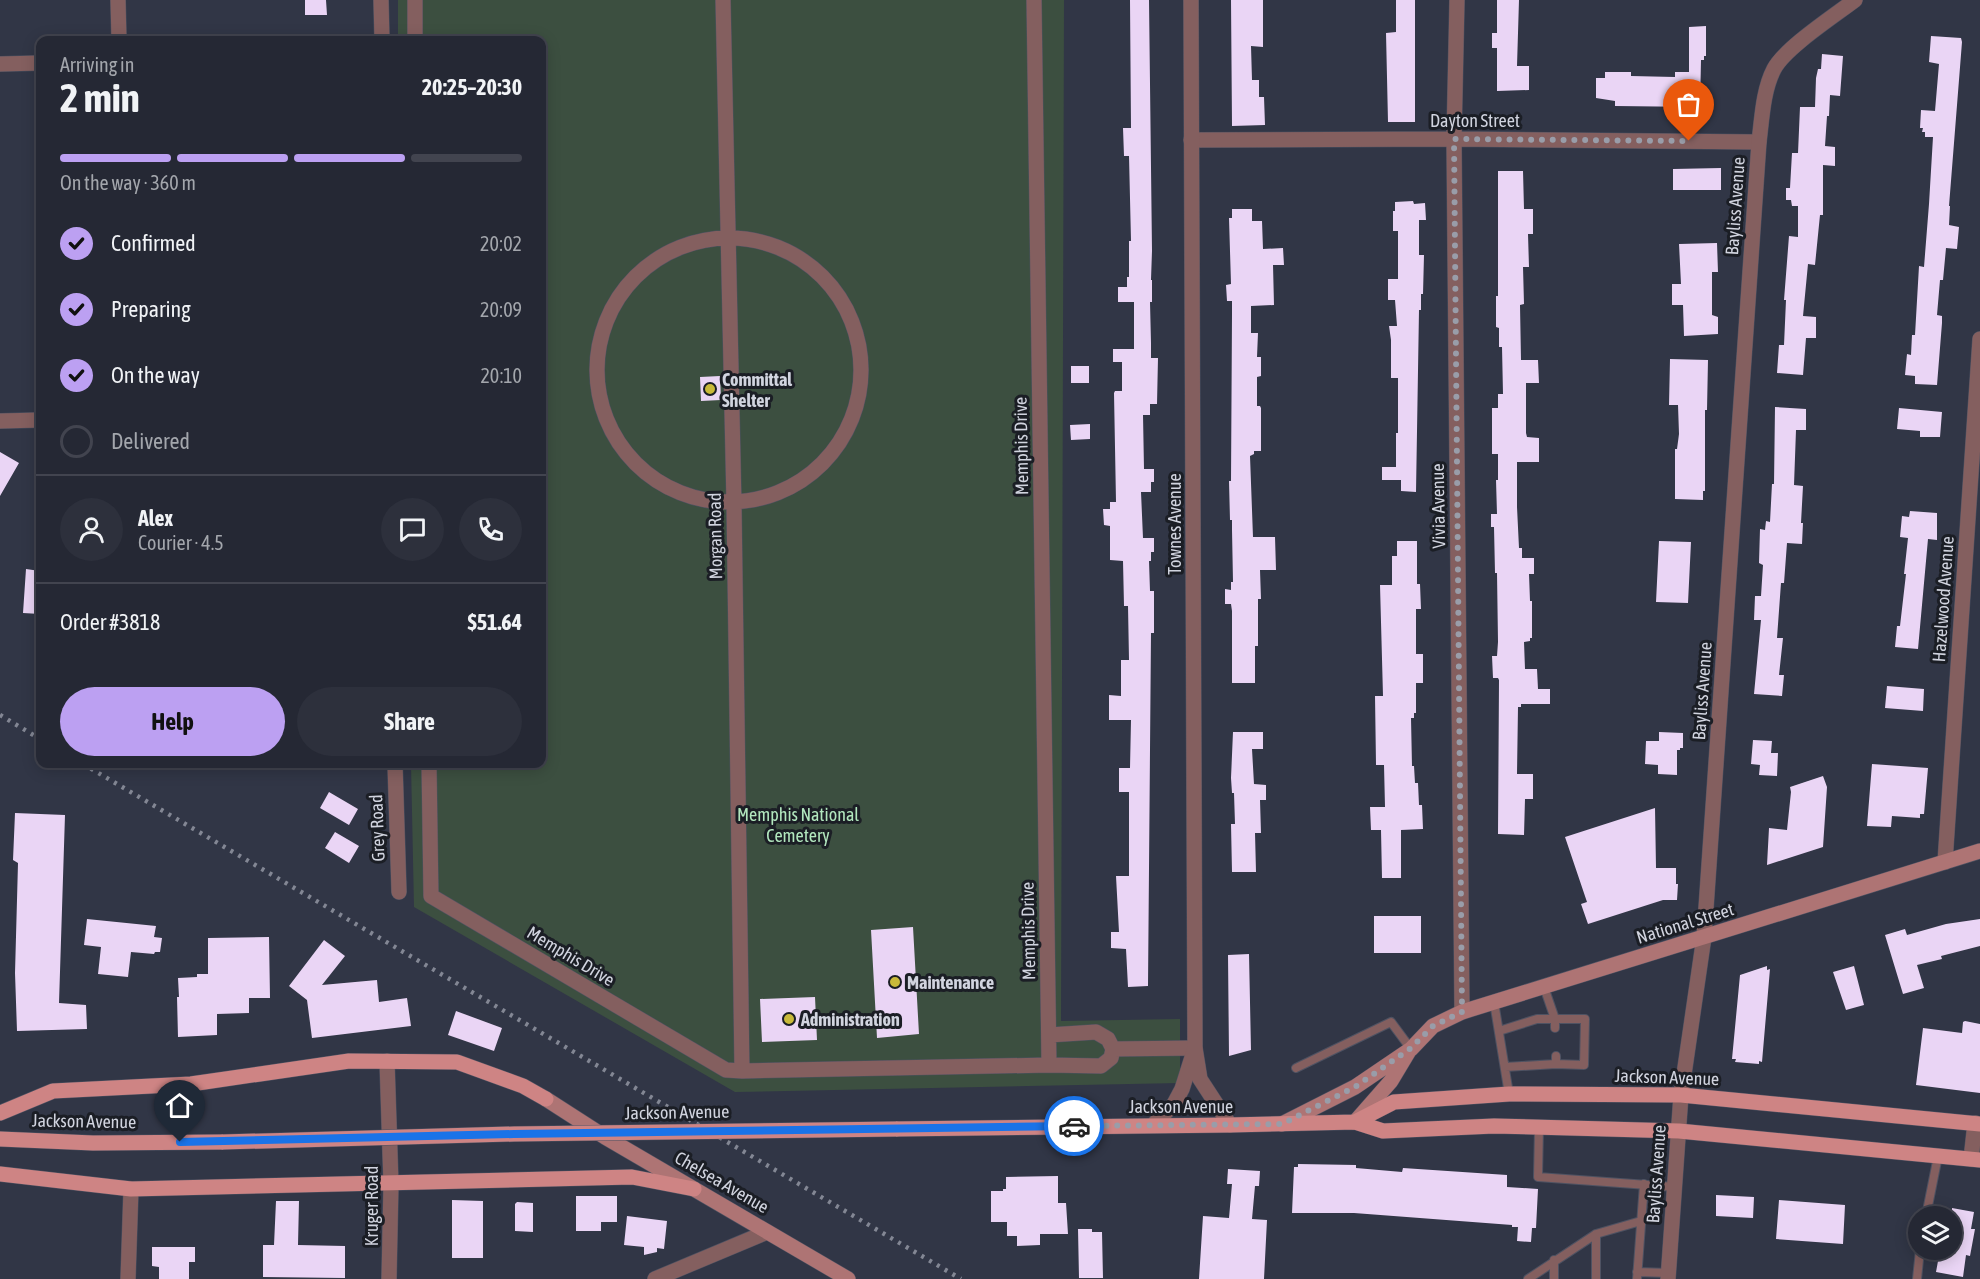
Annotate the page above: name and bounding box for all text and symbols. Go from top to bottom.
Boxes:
text: Arriving in [60,53,134,76]
text: 20:25–20:30 [422,74,522,100]
text: 2 min [60,76,140,120]
pin [1663,79,1714,141]
icon: bag [1672,88,1705,121]
street label: Dayton Street [1430,110,1520,131]
street label: Bayliss Avenue [1721,156,1749,256]
text: On the way · 360 m [60,171,196,194]
icon: check [60,227,93,260]
text: Confirmed [111,230,196,256]
text: 20:02 [480,232,522,255]
icon: check [60,293,93,326]
text: Preparing [111,296,191,322]
text: 20:09 [480,298,522,321]
icon: check [60,359,93,392]
text: On the way [111,362,200,388]
text: 20:10 [480,364,522,387]
place label: Committal Shelter [722,369,792,411]
marker: Committal Shelter [703,382,717,396]
street label: Memphis Drive [1010,397,1032,495]
text: Delivered [111,428,190,454]
street label: Vivia Avenue [1427,463,1449,549]
street label: Townes Avenue [1164,473,1185,575]
street label: Morgan Road [704,493,726,579]
button: person [60,498,123,561]
button: chat [381,498,444,561]
button: phone [459,498,522,561]
text: Alex [138,505,173,531]
text: Courier · 4.5 [138,531,224,554]
street label: Hazelwood Avenue [1928,535,1958,663]
text: Order #3818 [60,609,160,635]
text: $51.64 [467,609,522,635]
street label: Bayliss Avenue [1688,641,1716,741]
button: Help [60,687,285,756]
button: Share [297,687,522,756]
street label: Grey Road [365,794,389,862]
park label: Memphis National Cemetery [737,804,859,846]
street label: Memphis Drive [1017,882,1039,980]
street label: National Street [1634,898,1736,948]
street label: Memphis Drive [523,922,619,990]
place label: Maintenance [907,972,994,993]
marker: Maintenance [888,975,902,989]
place label: Administration [800,1009,900,1030]
marker: Administration [782,1012,796,1026]
street label: Jackson Avenue [1614,1065,1720,1089]
pin [154,1080,205,1142]
icon: home [163,1089,196,1122]
courier [1044,1096,1104,1156]
street label: Jackson Avenue [1129,1096,1233,1117]
street label: Jackson Avenue [625,1101,729,1123]
street label: Jackson Avenue [32,1110,136,1132]
icon: car [1058,1110,1091,1143]
street label: Bayliss Avenue [1642,1124,1670,1224]
street label: Chelsea Avenue [671,1147,773,1217]
street label: Kruger Road [361,1166,382,1246]
map controls [1908,1206,1962,1260]
button: layers [1908,1206,1962,1260]

